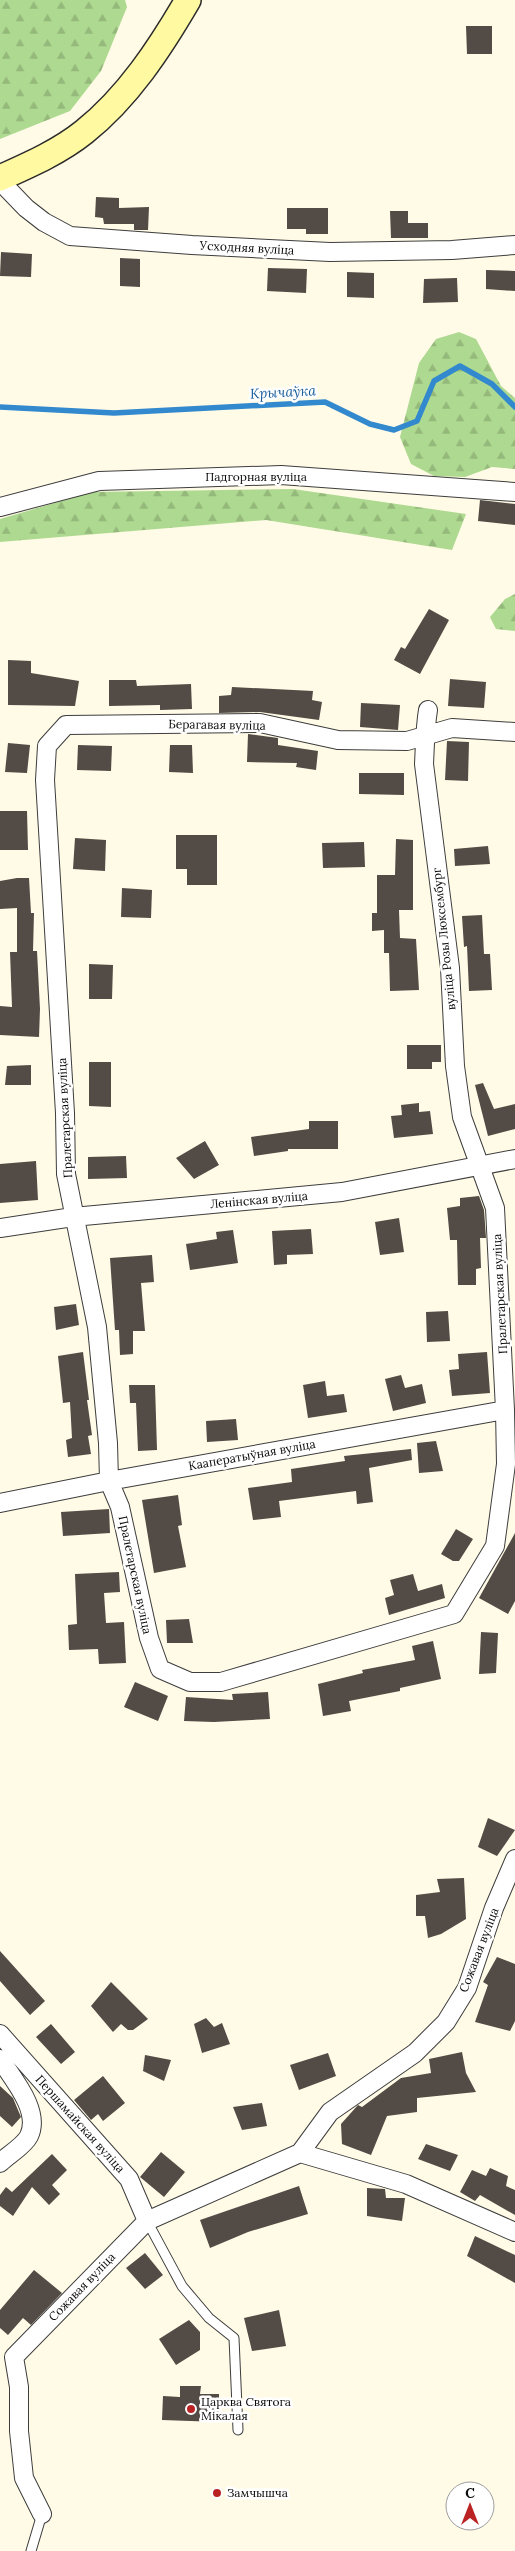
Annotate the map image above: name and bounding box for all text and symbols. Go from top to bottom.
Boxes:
street label: Усходняя вуліца [198,237,295,257]
water label: Крычаўка [250,381,317,403]
street label: Падгорная вуліца [205,469,307,484]
street label: Берагавая вуліца [168,716,266,733]
street label: вуліца Розы Люксембург [428,866,458,1011]
street label: Пралетарская вуліца [54,1057,75,1179]
street label: Ленінская вуліца [209,1188,309,1211]
street label: Пралетарская вуліца [489,1233,510,1355]
street label: Кааператыўная вуліца [187,1436,317,1473]
street label: Пралетарская вуліца [116,1514,155,1635]
street label: Сожавая вуліца [455,1905,502,1994]
street label: Першамайская вуліца [32,2072,128,2176]
street label: Сожавая вуліца [45,2249,118,2324]
place label: Царква Святога Мікалая [201,2394,291,2423]
marker: Царква Святога Мікалая [185,2403,197,2415]
north arrow [445,2481,495,2531]
text: С [465,2484,475,2502]
place label: Замчышча [227,2485,288,2500]
marker: Замчышча [211,2487,223,2499]

